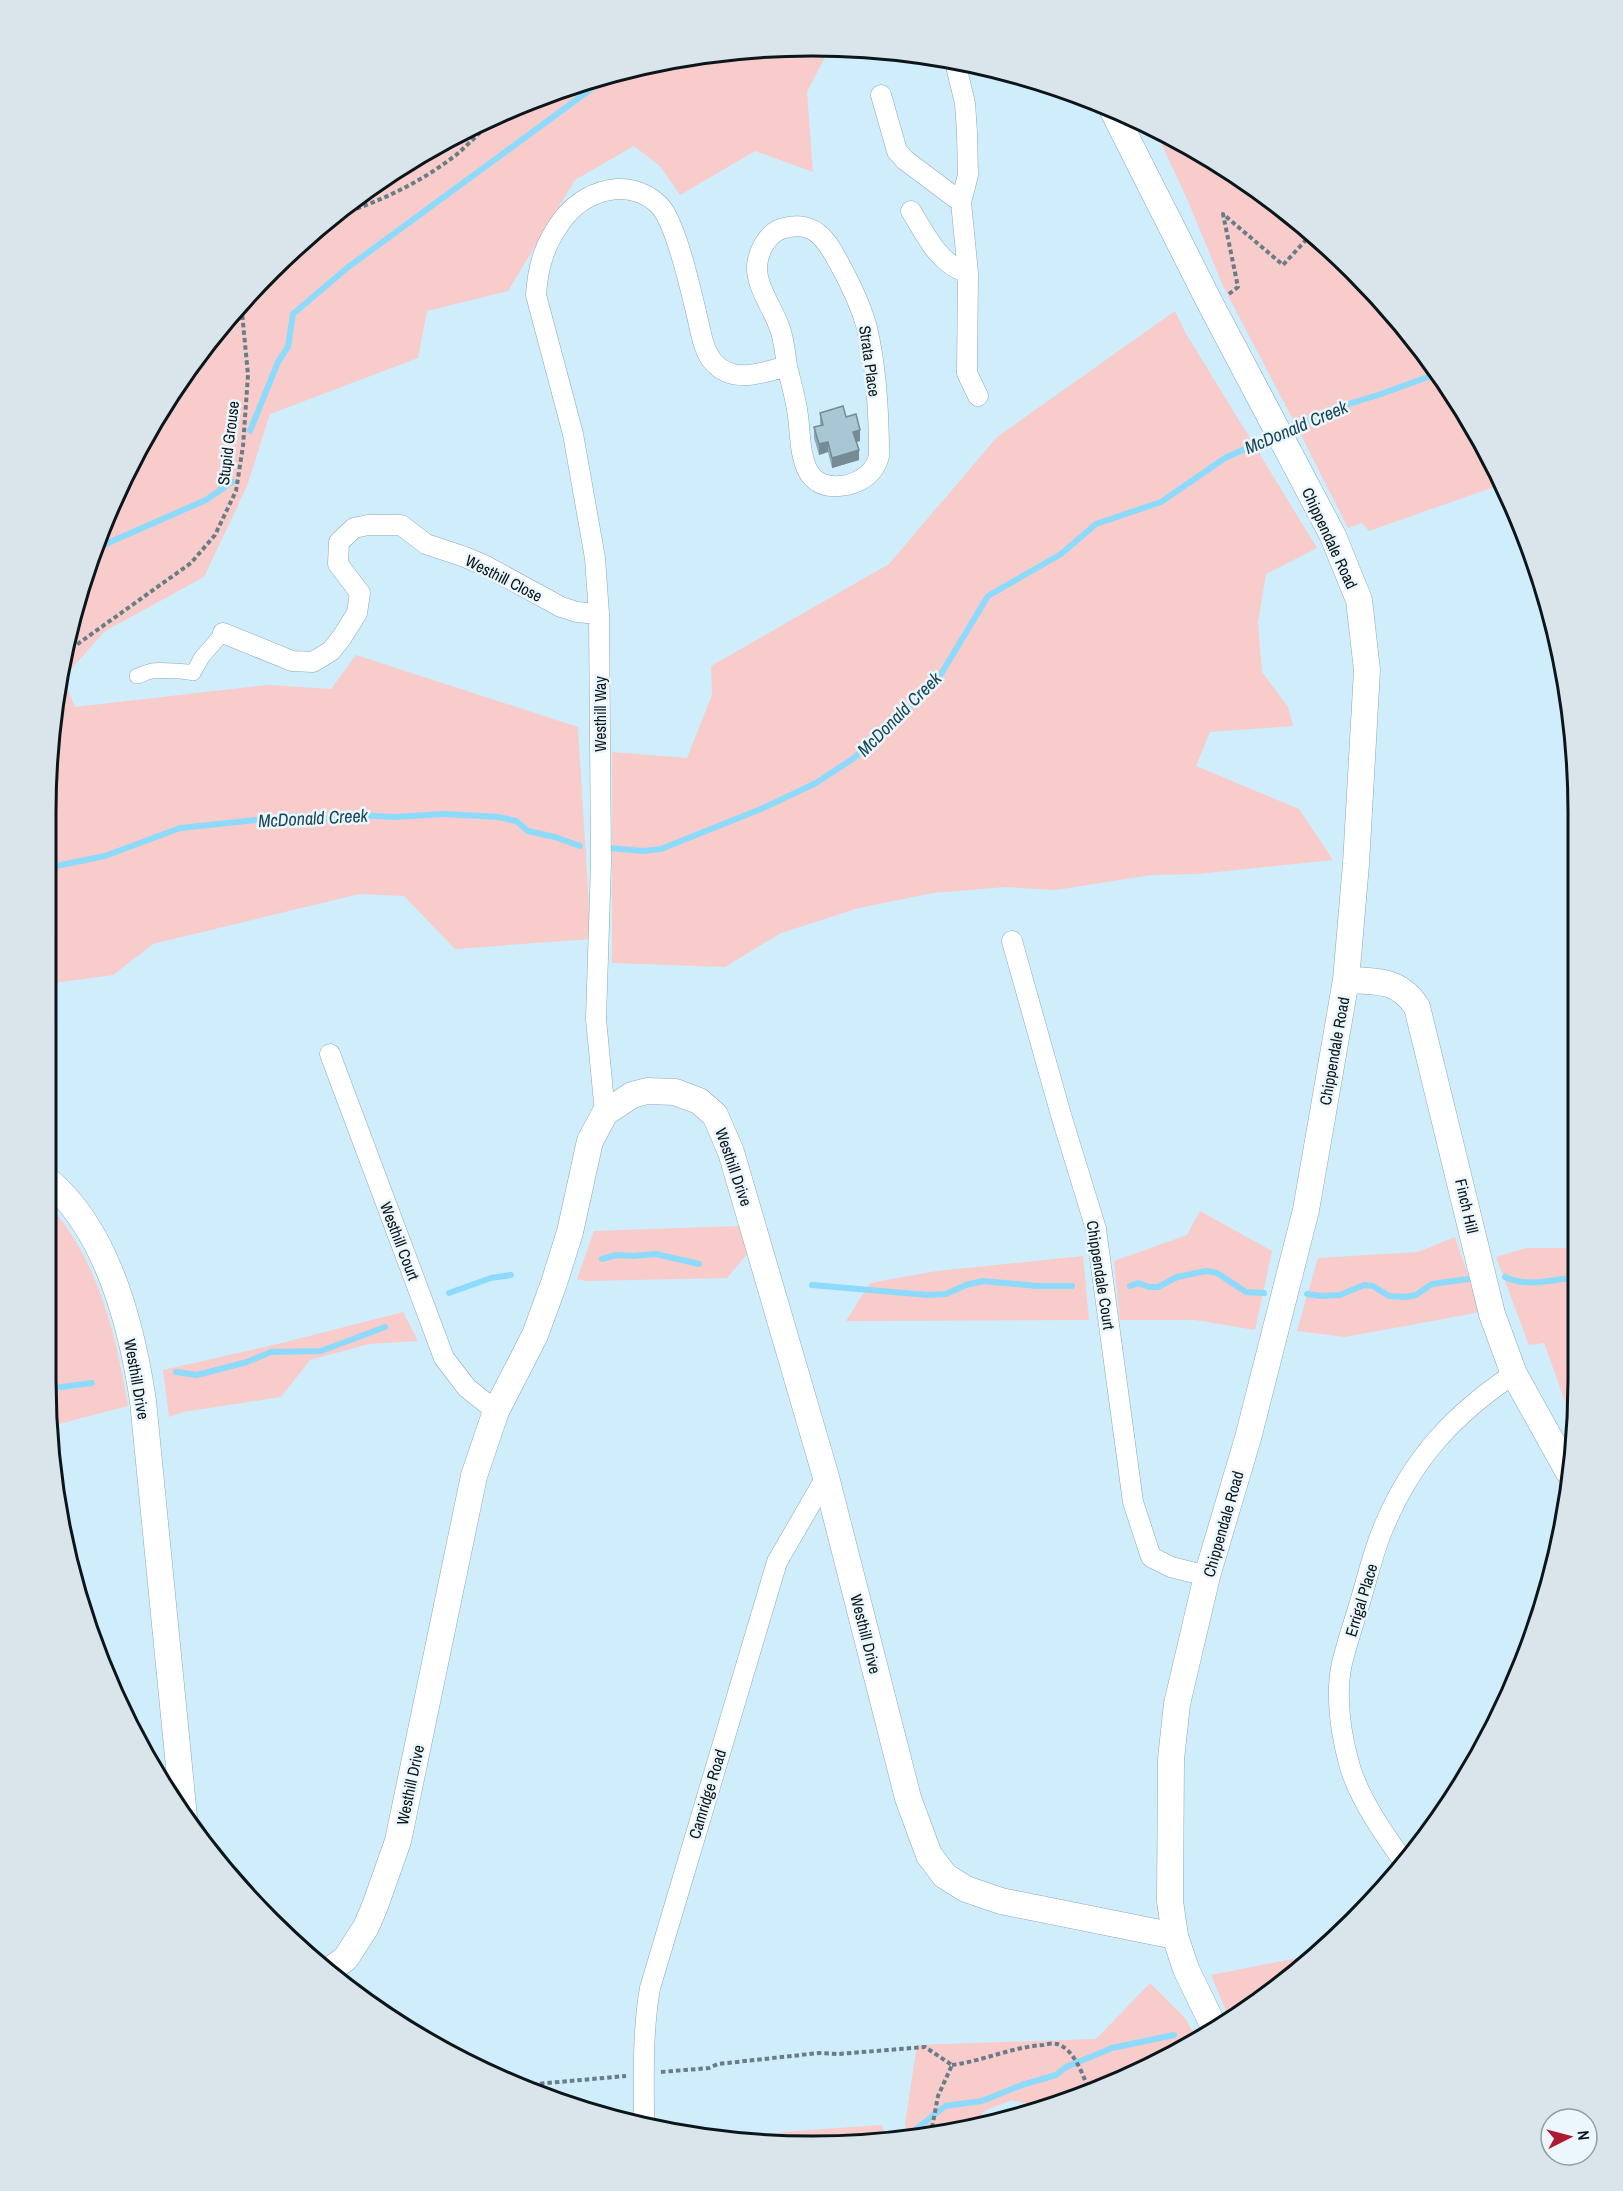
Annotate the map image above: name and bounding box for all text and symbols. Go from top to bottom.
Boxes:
street label: Strata Place [854,324,886,398]
water label: McDonald Creek [1241,394,1352,460]
street label: Stupid Grouse [212,400,244,486]
street label: Chippendale Road [1297,484,1363,592]
street label: Westhill Close [462,549,546,607]
water label: McDonald Creek [851,666,947,762]
street label: Westhill Way [589,676,611,752]
water label: McDonald Creek [257,803,369,833]
street label: Chippendale Road [1314,995,1354,1107]
street label: Westhill Drive [710,1125,758,1209]
street label: Finch Hill [1450,1177,1484,1236]
street label: Westhill Court [375,1199,425,1284]
street label: Chippendale Court [1082,1219,1121,1331]
street label: Westhill Drive [119,1337,155,1421]
street label: Chippendale Road [1197,1468,1249,1580]
street label: Errigal Place [1340,1561,1382,1639]
street label: Westhill Drive [845,1592,887,1676]
street label: Westhill Drive [391,1743,429,1827]
street label: Camridge Road [683,1747,731,1841]
north arrow [1539,2107,1599,2167]
text: N [1572,2130,1595,2141]

